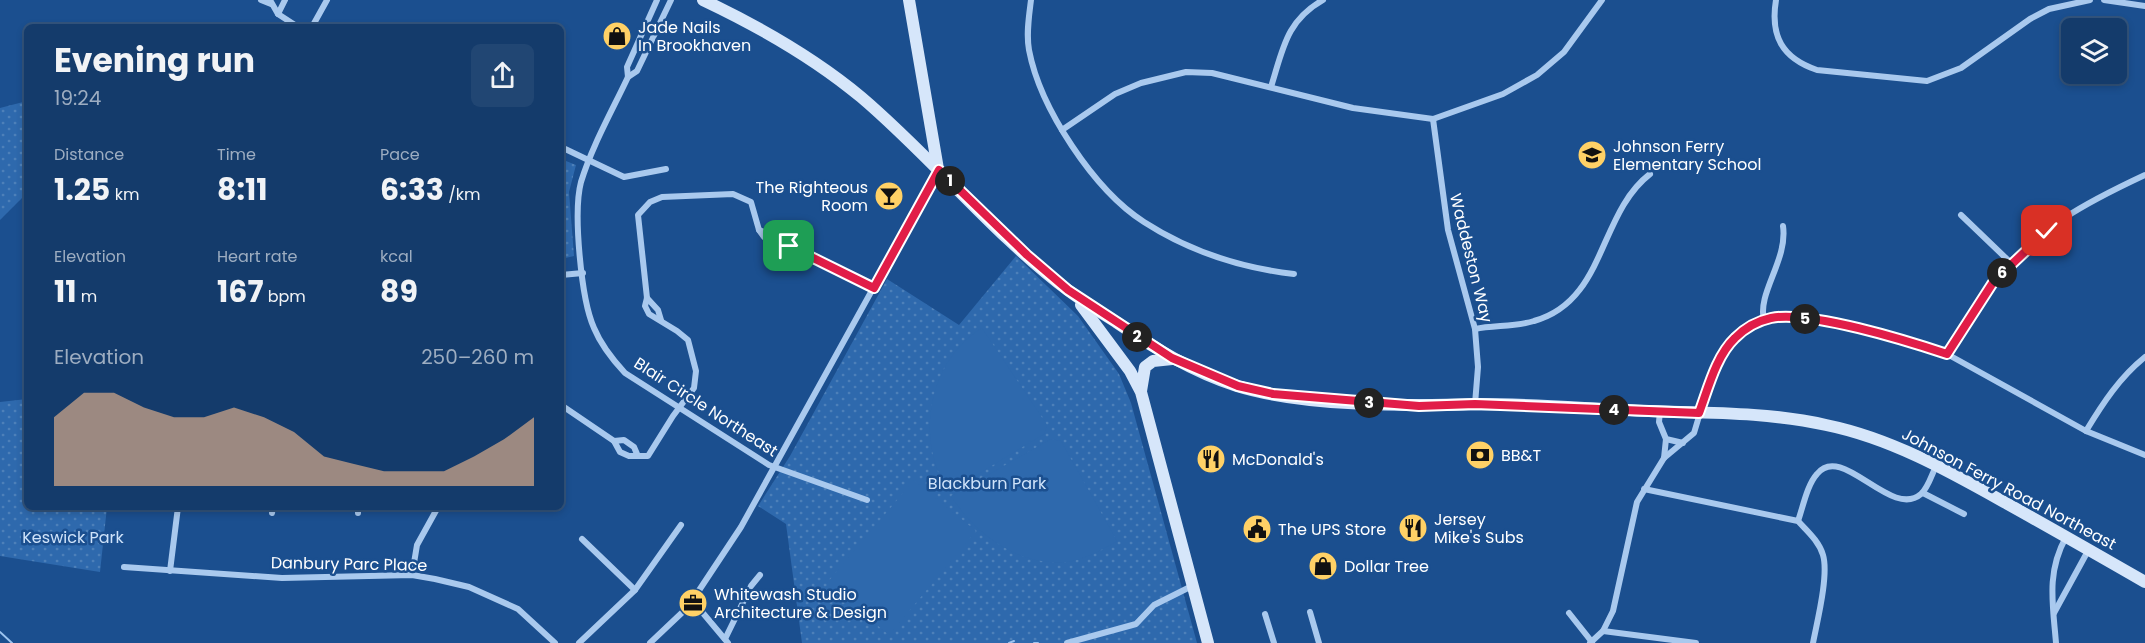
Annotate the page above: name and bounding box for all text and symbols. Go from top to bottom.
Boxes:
place label: Jade Nails In Brookhaven [638,16,751,57]
map controls [2061,18,2127,84]
button: layers [2061,18,2127,84]
shop icon: Jade Nails In Brookhaven [601,20,633,52]
text: Evening run [54,37,255,84]
button: share [471,44,534,107]
text: 19:24 [54,84,101,112]
place label: Johnson Ferry Elementary School [1613,135,1761,176]
school or university icon: Johnson Ferry Elementary School [1576,139,1608,171]
text: Distance [54,143,124,166]
text: Time [217,143,256,166]
text: Pace [380,143,420,166]
pin: 1 [935,166,965,196]
text: 1.25 [54,168,110,211]
text: 8:11 [217,168,268,211]
text: 6:33 [380,168,444,211]
text: 1 [947,169,953,192]
place label: The Righteous Room [756,176,868,217]
bar icon: The Righteous Room [873,180,905,212]
text: km [110,183,139,206]
text: /km [444,183,481,206]
street label: Waddeston Way [1444,191,1498,325]
pin [2021,205,2072,256]
icon: check [2030,214,2063,247]
pin [763,220,814,271]
icon: arrive [772,229,805,262]
text: Elevation [54,245,126,268]
text: Heart rate [217,245,297,268]
text: kcal [380,245,413,268]
pin: 6 [1987,258,2017,288]
text: 6 [1997,261,2007,284]
text: 11 [54,270,77,313]
text: 167 [217,270,263,313]
text: 89 [380,270,418,313]
text: m [77,285,97,308]
text: bpm [263,285,306,308]
pin: 5 [1790,304,1820,334]
text: 5 [1800,307,1810,330]
pin: 2 [1122,322,1152,352]
text: 2 [1132,325,1142,348]
text: Elevation [54,343,144,371]
text: 250–260 m [421,343,534,371]
street label: Blair Circle Northeast [630,352,783,462]
pin: 3 [1354,388,1384,418]
text: 3 [1364,391,1374,414]
pin: 4 [1599,395,1629,425]
text: 4 [1609,398,1619,421]
street label: Johnson Ferry Road Northeast [1898,423,2120,556]
bank icon: BB&T [1464,439,1496,471]
restaurant icon: McDonald's [1195,443,1227,475]
place label: BB&T [1501,444,1541,467]
place label: McDonald's [1232,448,1324,471]
park label: Blackburn Park [928,472,1047,495]
place label: Jersey Mike's Subs [1434,508,1524,549]
restaurant icon: Jersey Mike's Subs [1397,512,1429,544]
public building icon: The UPS Store [1241,513,1273,545]
place label: The UPS Store [1278,518,1386,541]
park label: Keswick Park [22,526,124,549]
shop icon: Dollar Tree [1307,550,1339,582]
street label: Danbury Parc Place [271,551,427,577]
place label: Dollar Tree [1344,555,1429,578]
place label: Whitewash Studio Architecture & Design [714,583,887,624]
office icon: Whitewash Studio Architecture & Design [677,587,709,619]

